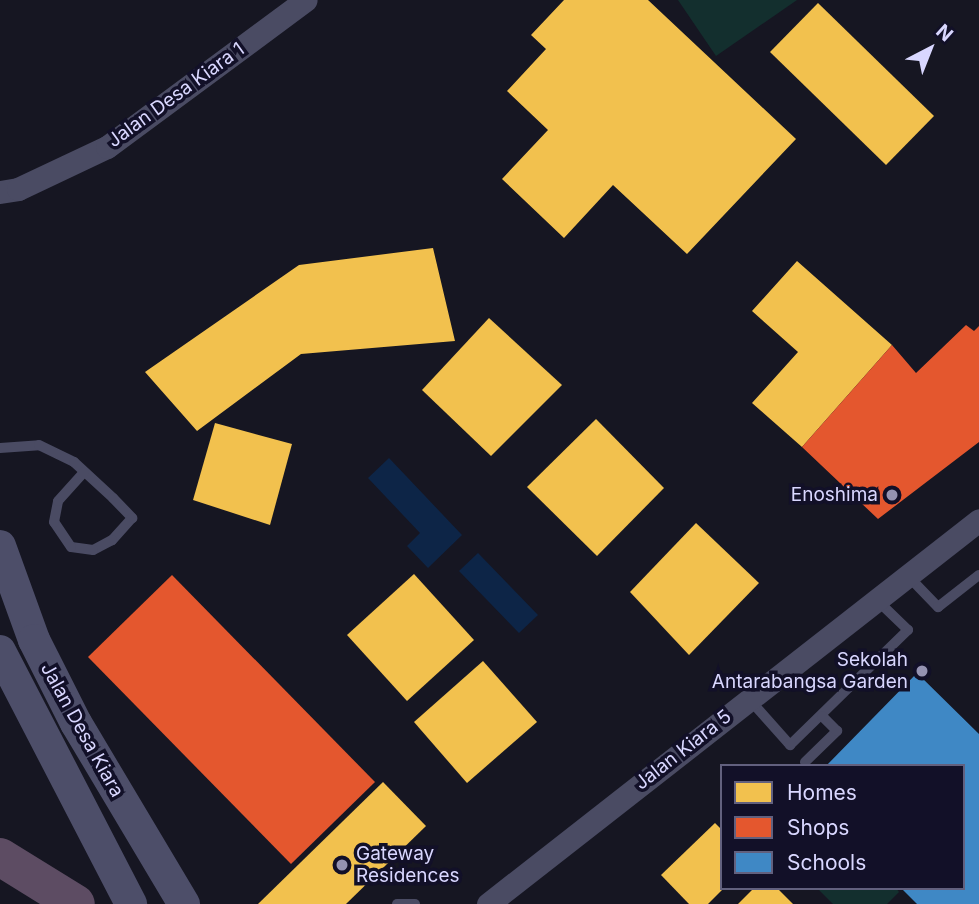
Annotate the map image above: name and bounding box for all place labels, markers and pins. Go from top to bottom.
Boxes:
place label: Enoshima [791,484,878,506]
marker: Enoshima [884,487,900,503]
place label: Sekolah Antarabangsa Garden [712,649,908,693]
marker: Sekolah Antarabangsa Garden [914,663,930,679]
place label: Gateway Residences [356,843,460,887]
marker: Gateway Residences [334,857,350,873]

